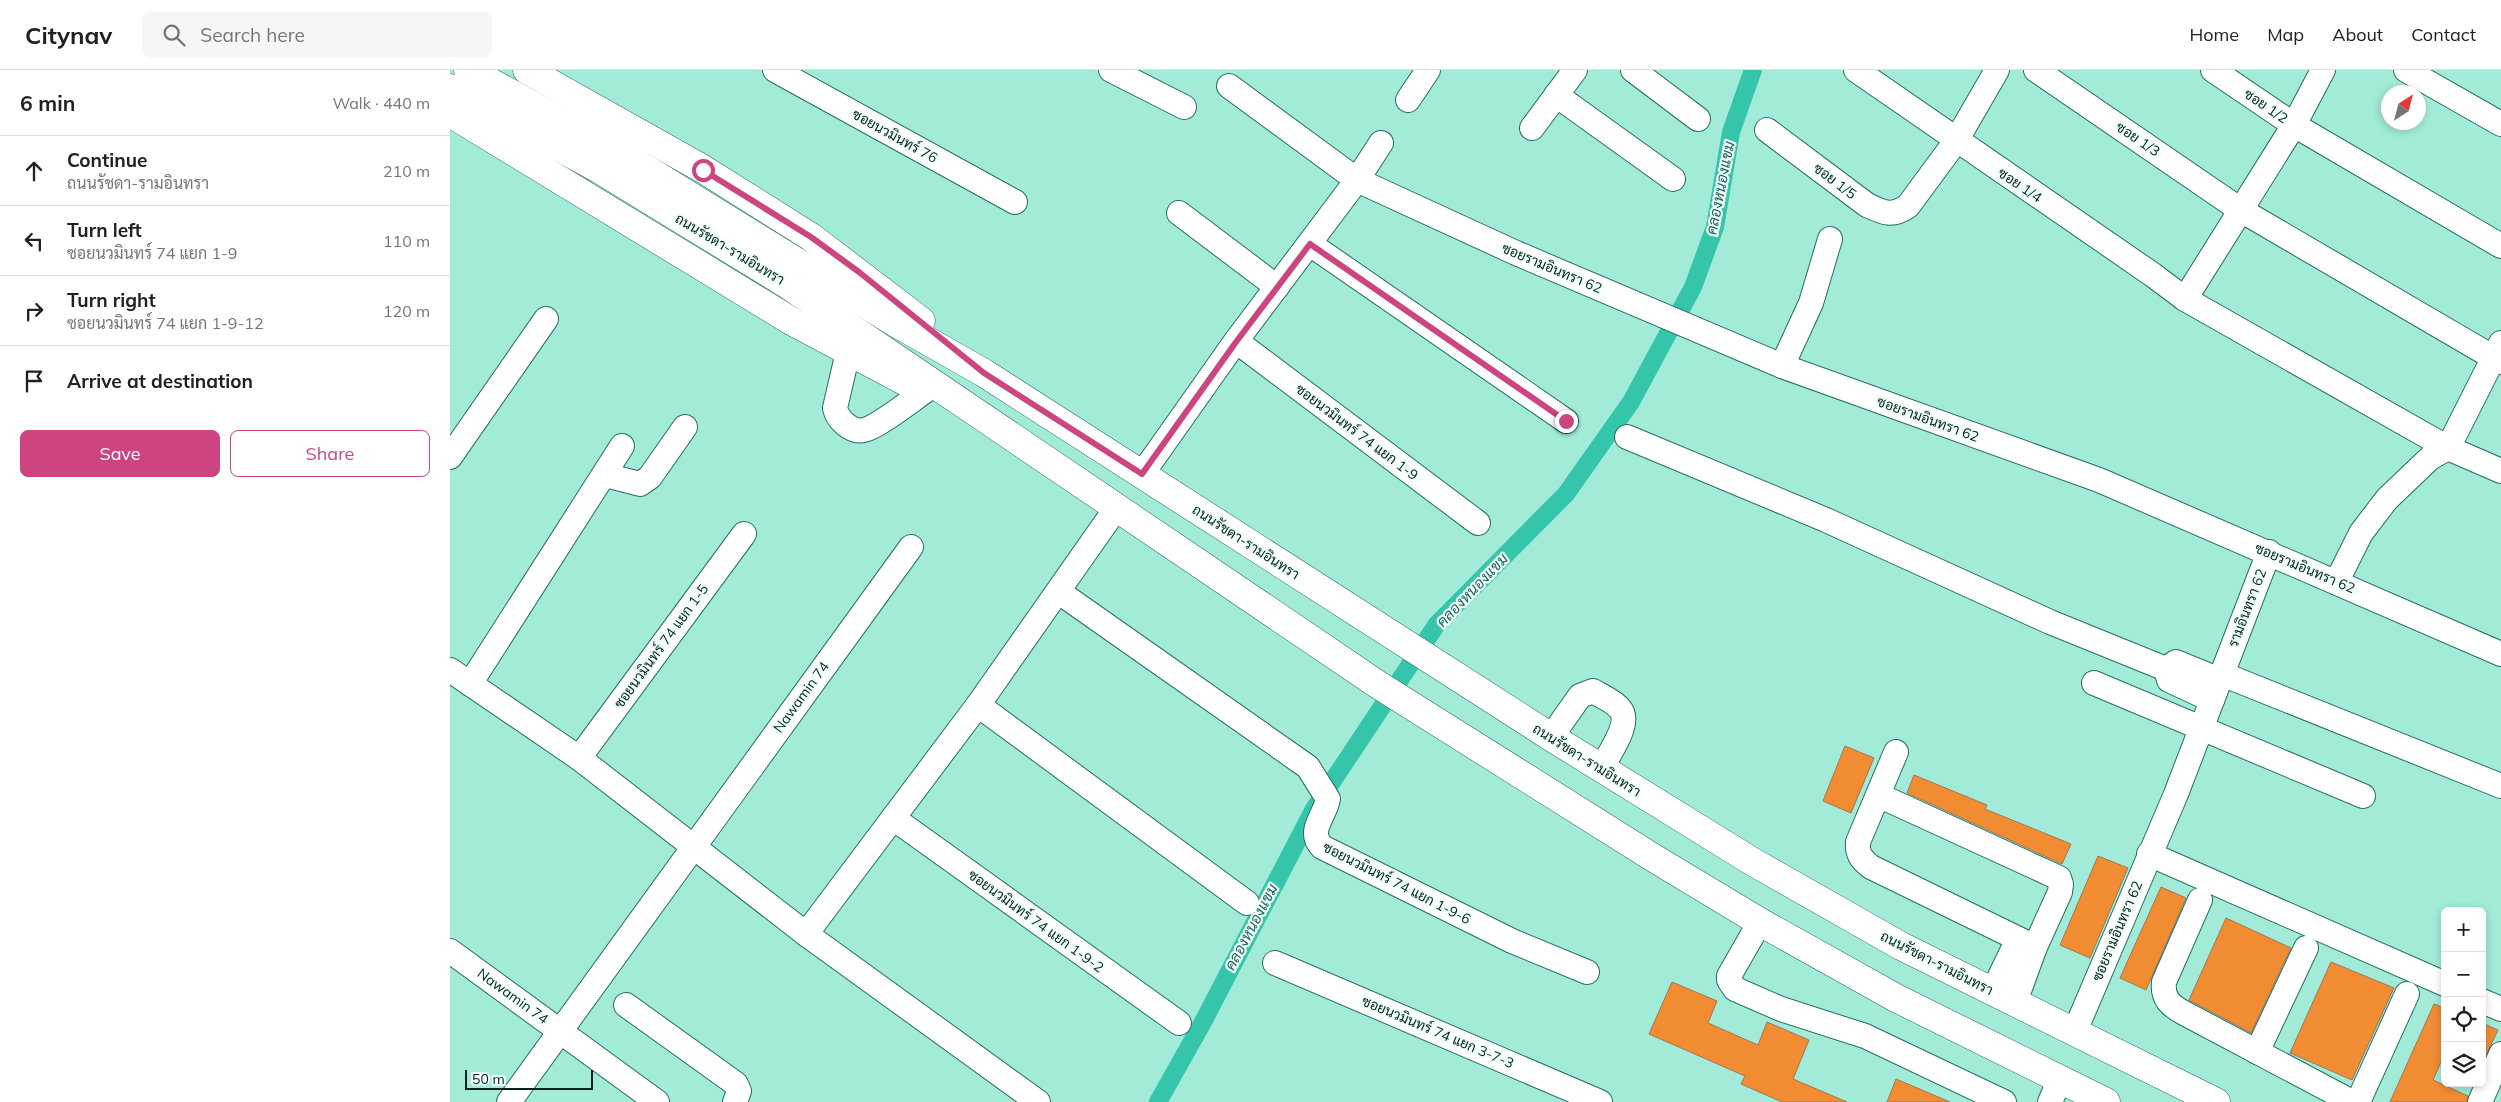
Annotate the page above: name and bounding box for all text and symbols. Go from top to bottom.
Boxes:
search box [142,12,492,57]
text: Citynav [25,20,112,50]
icon: search [160,21,188,49]
text: Search here [200,23,305,47]
text: Home [2189,23,2239,46]
text: Map [2267,23,2304,46]
text: About [2332,23,2383,46]
text: Contact [2411,23,2476,46]
street label: ซอย 1/2 [2241,85,2291,127]
north arrow [2381,85,2426,130]
text: 6 min [20,90,75,116]
text: Walk · 440 m [332,93,430,113]
street label: ซอยนวมินทร์ 76 [849,105,941,167]
street label: ซอย 1/3 [2113,118,2163,160]
water label: คลองหนองแขม [1702,140,1738,236]
text: Continue [67,148,147,172]
icon: ahead [20,157,48,185]
route start [692,159,715,182]
street label: ซอย 1/5 [1810,159,1860,203]
text: 210 m [383,161,430,181]
street label: ซอย 1/4 [1995,164,2046,207]
text: ถนนรัชดา-รามอินทรา [67,173,209,193]
street label: ถนนรัชดา-รามอินทรา [672,209,788,289]
text: Turn left [67,218,142,242]
icon: left [20,227,48,255]
text: 110 m [383,231,430,251]
street label: ซอยรามอินทรา 62 [1499,239,1605,297]
text: ซอยนวมินทร์ 74 แยก 1-9 [67,243,237,263]
text: Turn right [67,288,156,312]
icon: right [20,297,48,325]
text: 120 m [383,301,430,321]
text: ซอยนวมินทร์ 74 แยก 1-9-12 [67,313,264,333]
icon: arrive [20,367,48,395]
text: Arrive at destination [67,369,253,393]
street label: ซอยนวมินทร์ 74 แยก 1-9 [1292,380,1422,484]
street label: ซอยรามอินทรา 62 [1874,392,1982,446]
route end [1555,410,1578,433]
button: Save [20,430,220,477]
button: Share [230,430,430,477]
street label: ถนนรัชดา-รามอินทรา [1189,501,1303,583]
street label: ซอยรามอินทรา 62 [2252,539,2358,597]
water label: คลองหนองแขม [1432,549,1512,631]
street label: รามอินทรา 62 [2224,566,2270,650]
street label: ซอยนวมินทร์ 74 แยก 1-5 [610,580,712,712]
street label: Nawamin 74 [769,657,833,736]
street label: ถนนรัชดา-รามอินทรา [1529,719,1645,801]
street label: ซอยนวมินทร์ 74 แยก 1-9-6 [1320,838,1474,928]
street label: ซอยนวมินทร์ 74 แยก 1-9-2 [965,866,1107,976]
street label: ซอยรามอินทรา 62 [2088,878,2146,984]
water label: คลองหนองแขม [1220,881,1282,973]
map controls [2441,907,2486,1087]
button: + [2441,907,2486,952]
street label: ถนนรัชดา-รามอินทรา [1878,927,1996,999]
button: − [2441,952,2486,997]
street label: Nawamin 74 [474,964,553,1028]
street label: ซอยนวมินทร์ 74 แยก 3-7-3 [1359,992,1517,1072]
button: locate [2441,997,2486,1042]
button: layers [2441,1042,2486,1087]
scale bar [465,1067,592,1090]
text: 50 m [472,1070,505,1088]

